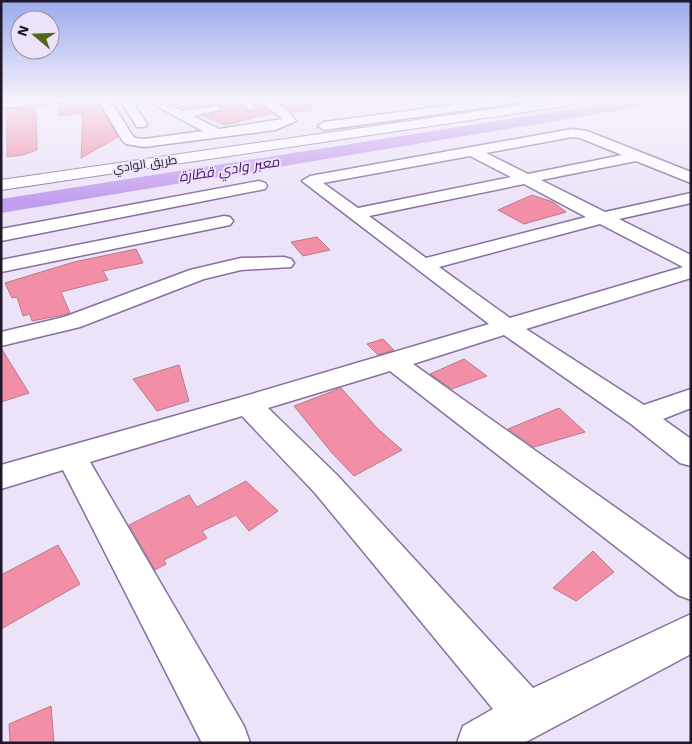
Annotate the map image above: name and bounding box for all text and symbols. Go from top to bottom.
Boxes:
north arrow [10,10,60,60]
text: N [13,23,32,38]
street label: طريق الوادي [112,153,179,178]
water label: معبر وادي قطّارة [178,153,282,189]

